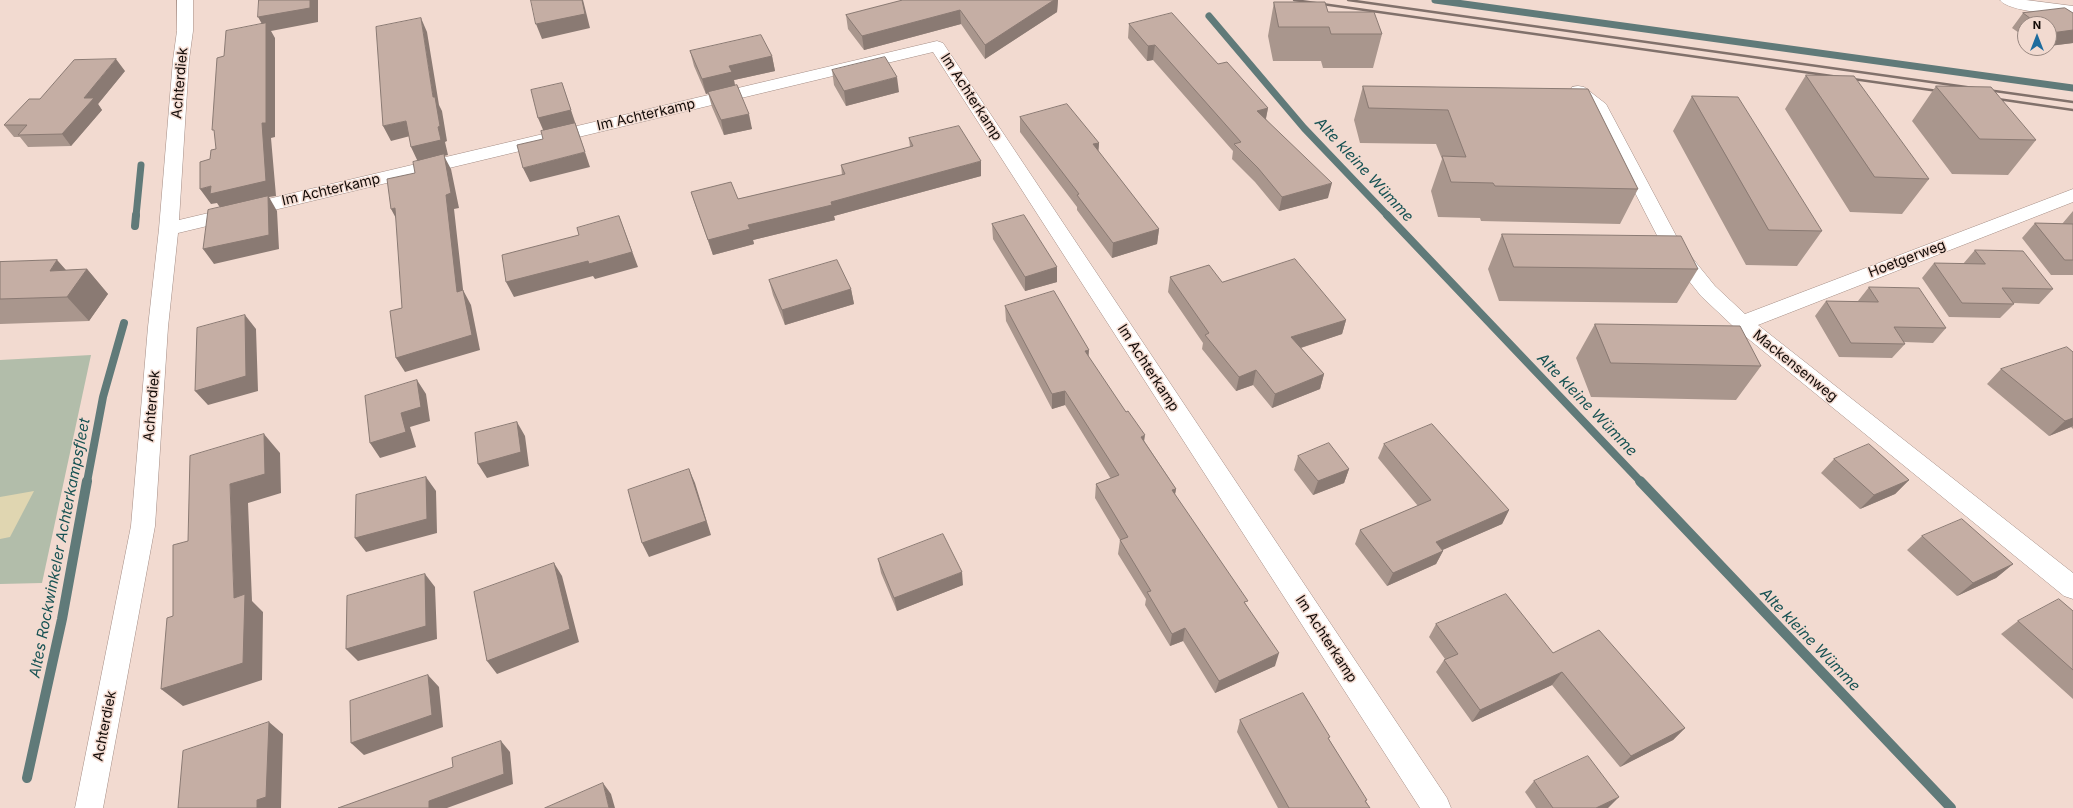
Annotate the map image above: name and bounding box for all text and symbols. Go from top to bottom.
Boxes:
north arrow [2017,16,2057,56]
text: N [2033,18,2041,32]
street label: Achterdiek [169,47,191,119]
street label: Im Achterkamp [937,50,1005,144]
street label: Im Achterkamp [595,96,697,134]
water label: Alte kleine Wümme [1311,114,1417,226]
street label: Im Achterkamp [280,171,382,209]
street label: Hoetgerweg [1866,237,1948,281]
street label: Im Achterkamp [1114,321,1182,415]
street label: Mackensenweg [1749,327,1841,405]
water label: Alte kleine Wümme [1533,350,1641,460]
street label: Achterdiek [141,370,163,442]
water label: Altes Rockwinkeler Achterkampsfleet [26,417,94,679]
water label: Alte kleine Wümme [1756,585,1864,695]
street label: Im Achterkamp [1292,592,1360,686]
street label: Achterdiek [90,689,120,763]

